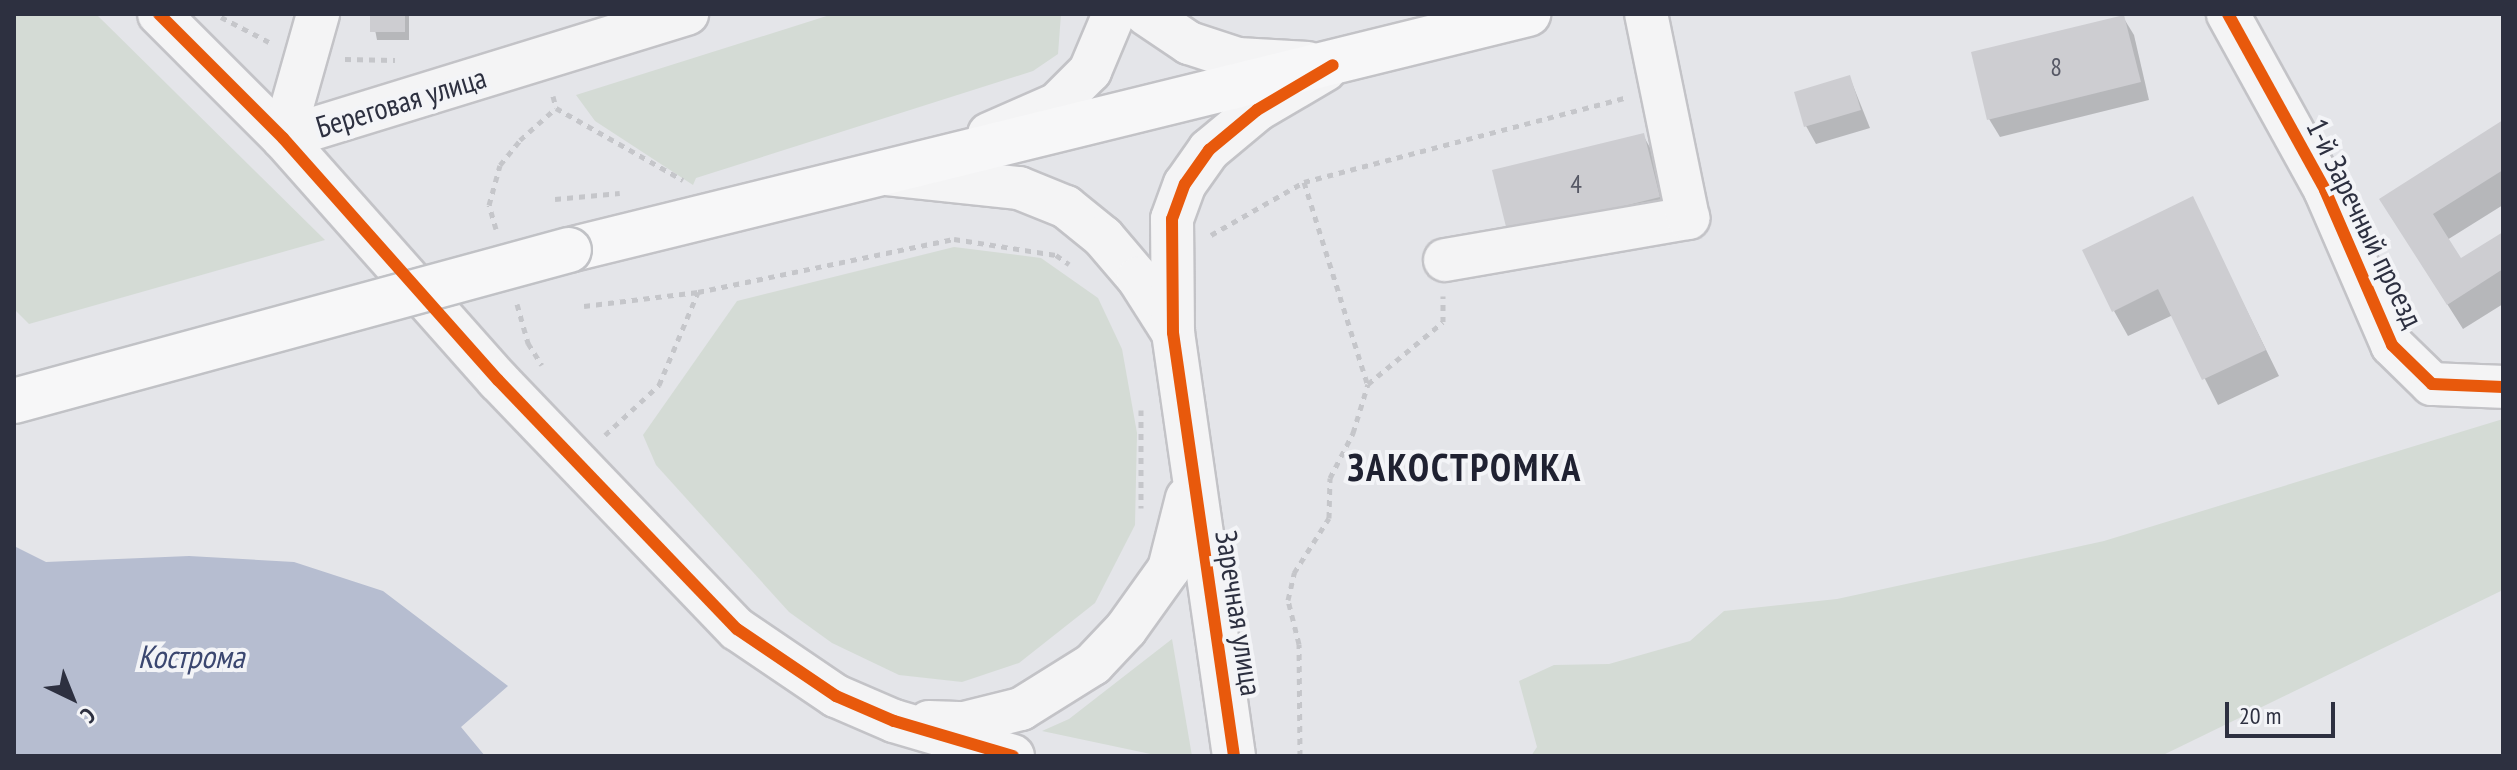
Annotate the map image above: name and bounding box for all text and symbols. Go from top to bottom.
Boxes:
house number: 8 [2050,51,2062,83]
street label: Береговая улица [311,59,491,145]
street label: 1-й Заречный проезд [2299,113,2431,333]
house number: 4 [1570,168,1582,200]
district label: ЗАКОСТРОМКА [1348,444,1582,490]
street label: Заречная улица [1208,528,1270,698]
water label: Кострома [138,637,244,675]
north arrow [32,658,112,738]
scale bar [2229,686,2339,736]
text: 20 m [2239,700,2281,731]
text: С [75,702,102,729]

